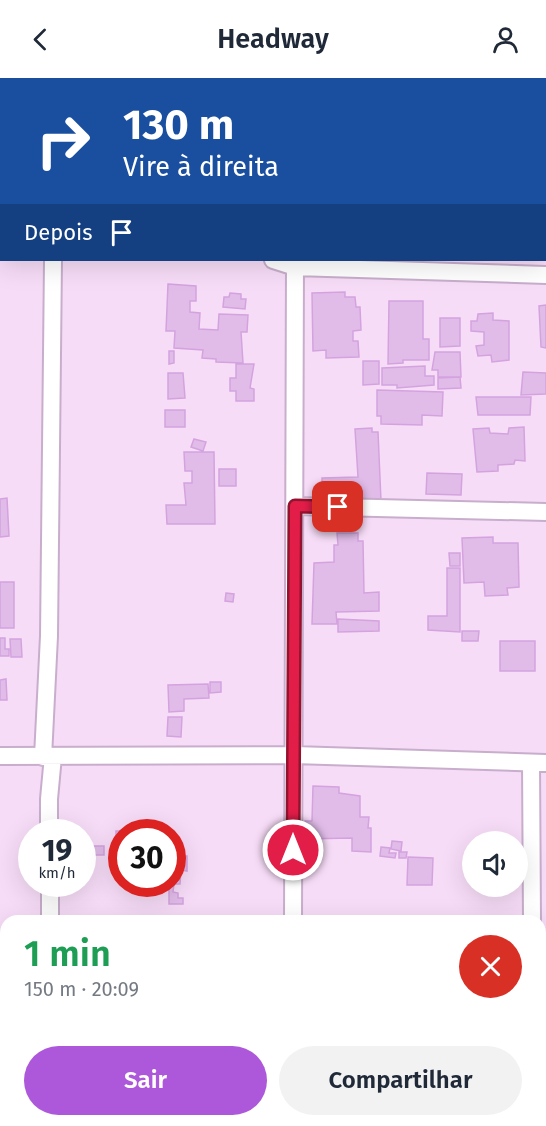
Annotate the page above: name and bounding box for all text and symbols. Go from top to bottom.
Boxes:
icon: back [24,23,57,56]
text: Headway [217,23,329,55]
icon: person [489,23,522,56]
text: 130 m [123,100,234,150]
icon: right [24,102,102,180]
text: Vire à direita [123,151,279,183]
icon: arrive [105,216,138,249]
text: Depois [24,219,93,246]
pin [312,481,363,532]
icon: arrive [321,490,354,523]
position arrow [261,818,325,882]
speed limit sign: 30 [108,819,186,897]
map controls [462,831,528,897]
button: sound [462,831,528,897]
text: 19 [42,833,72,869]
text: km/h [38,864,76,882]
text: 1 min [24,932,111,976]
button: close [459,935,522,998]
text: 150 m · 20:09 [24,977,139,1001]
button: Sair [24,1046,267,1115]
button: Compartilhar [279,1046,522,1115]

